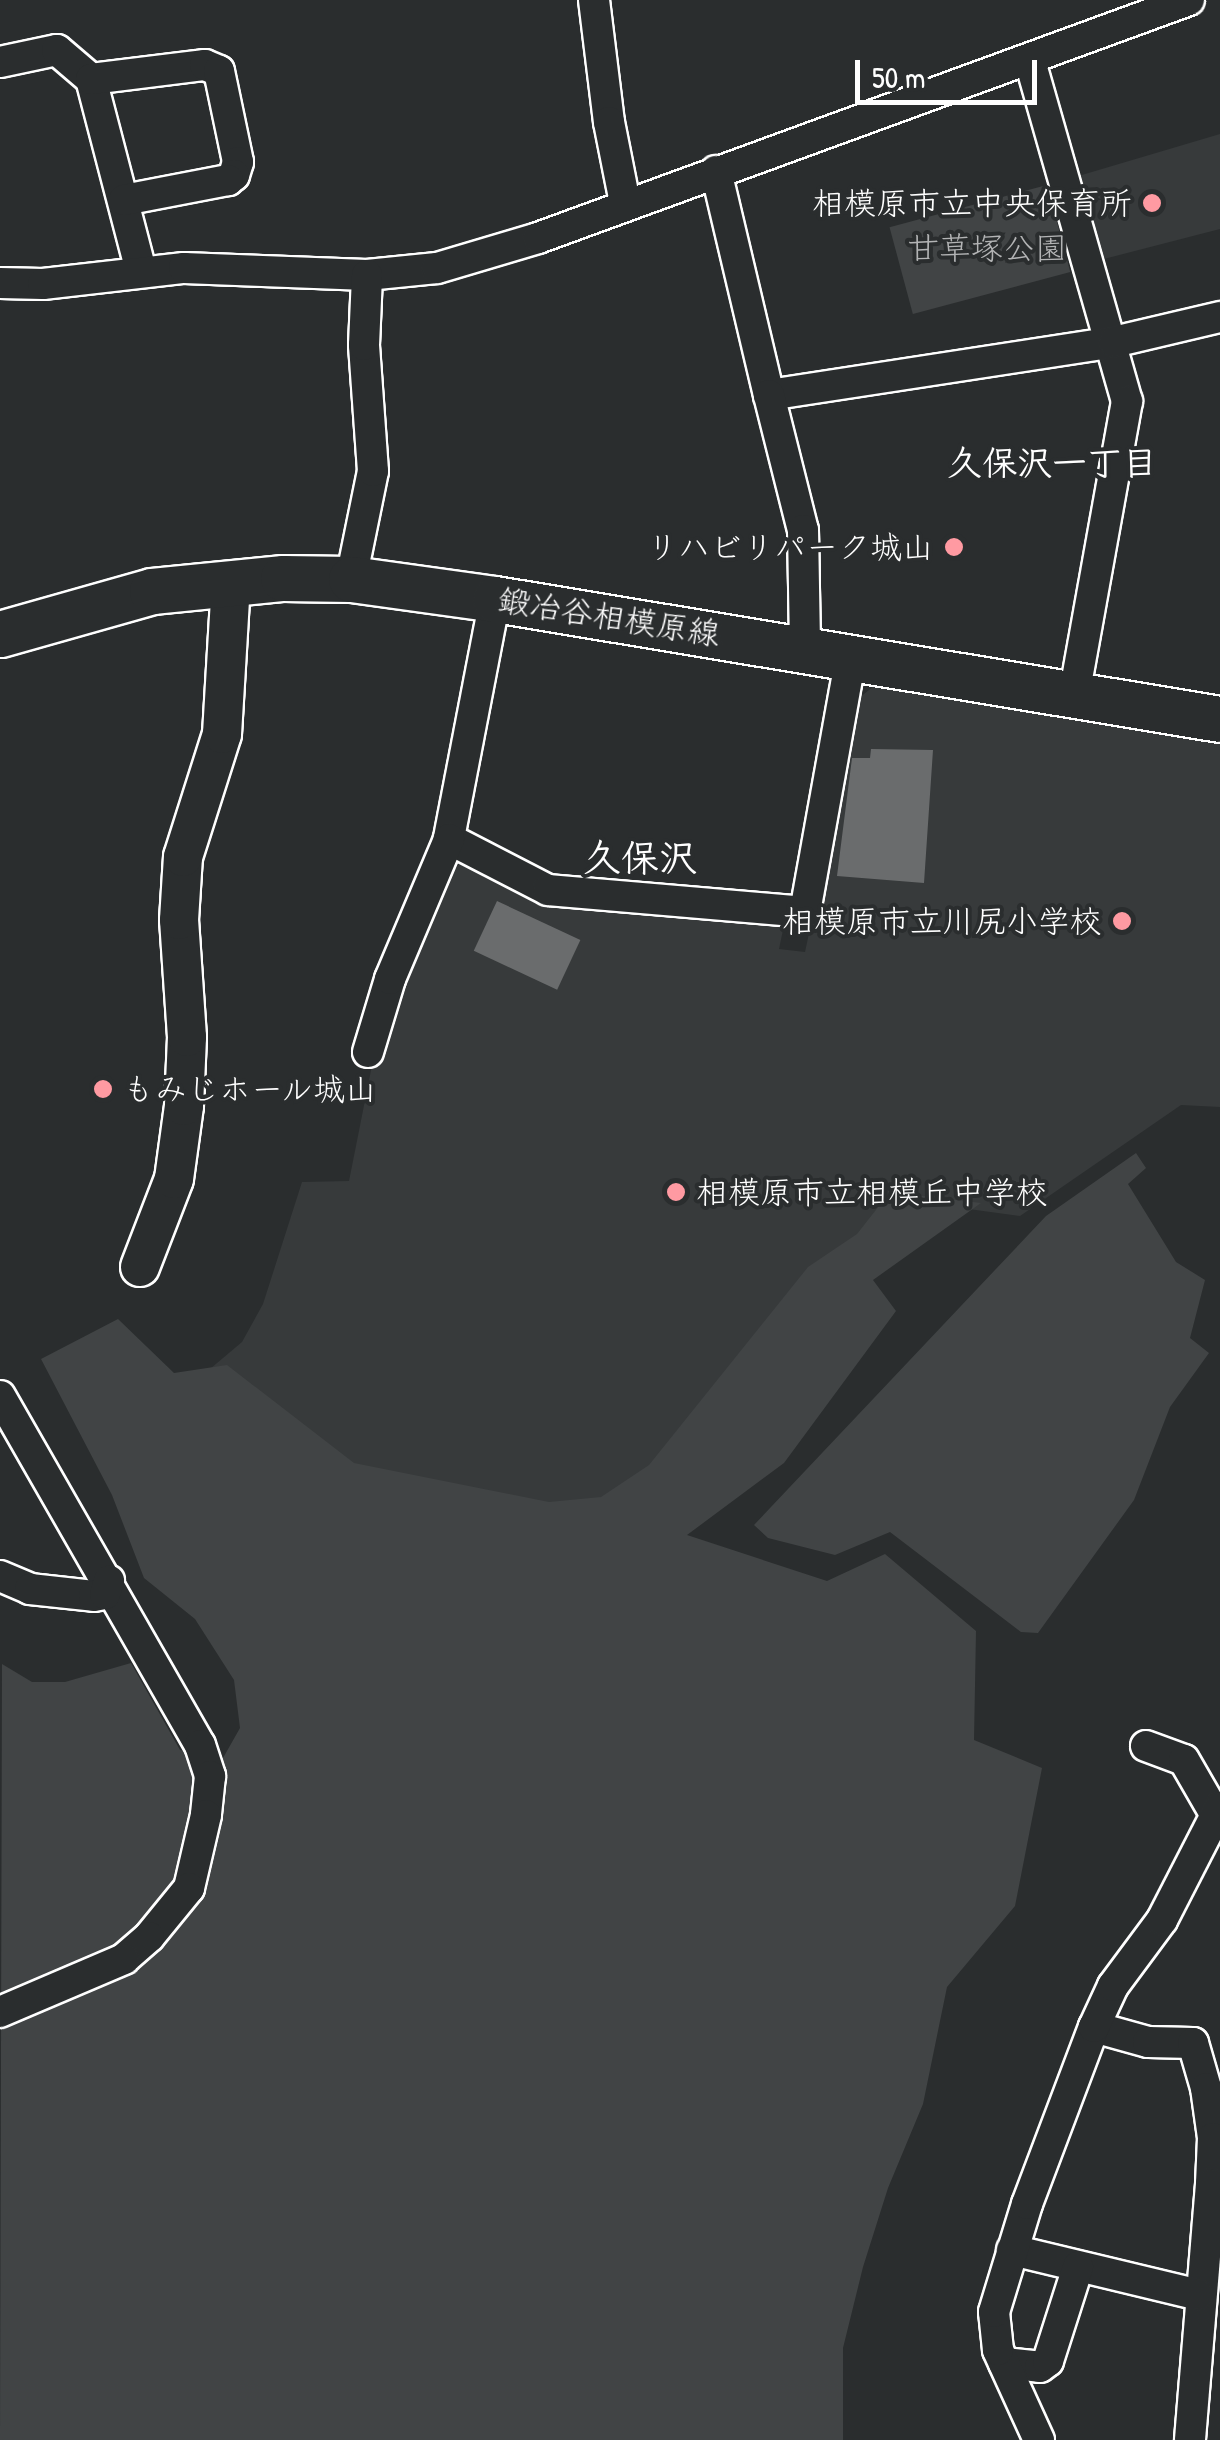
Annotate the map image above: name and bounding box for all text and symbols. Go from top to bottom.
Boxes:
scale bar [860,40,1042,102]
text: 50 m [872,57,925,97]
place label: 相模原市立中央保育所 [812,184,1132,222]
marker: 相模原市立中央保育所 [1141,192,1163,214]
park label: 甘草塚公園 [907,229,1067,267]
district label: 久保沢一丁目 [947,442,1157,484]
place label: リハビリパーク城山 [646,528,934,566]
marker: リハビリパーク城山 [943,536,965,558]
street label: 鍛冶谷相模原線 [495,581,723,653]
district label: 久保沢 [583,835,697,881]
place label: 相模原市立川尻小学校 [782,902,1102,940]
marker: 相模原市立川尻小学校 [1111,910,1133,932]
place label: もみじホール城山 [123,1070,379,1108]
marker: もみじホール城山 [92,1078,114,1100]
place label: 相模原市立相模丘中学校 [696,1173,1048,1211]
marker: 相模原市立相模丘中学校 [665,1181,687,1203]

